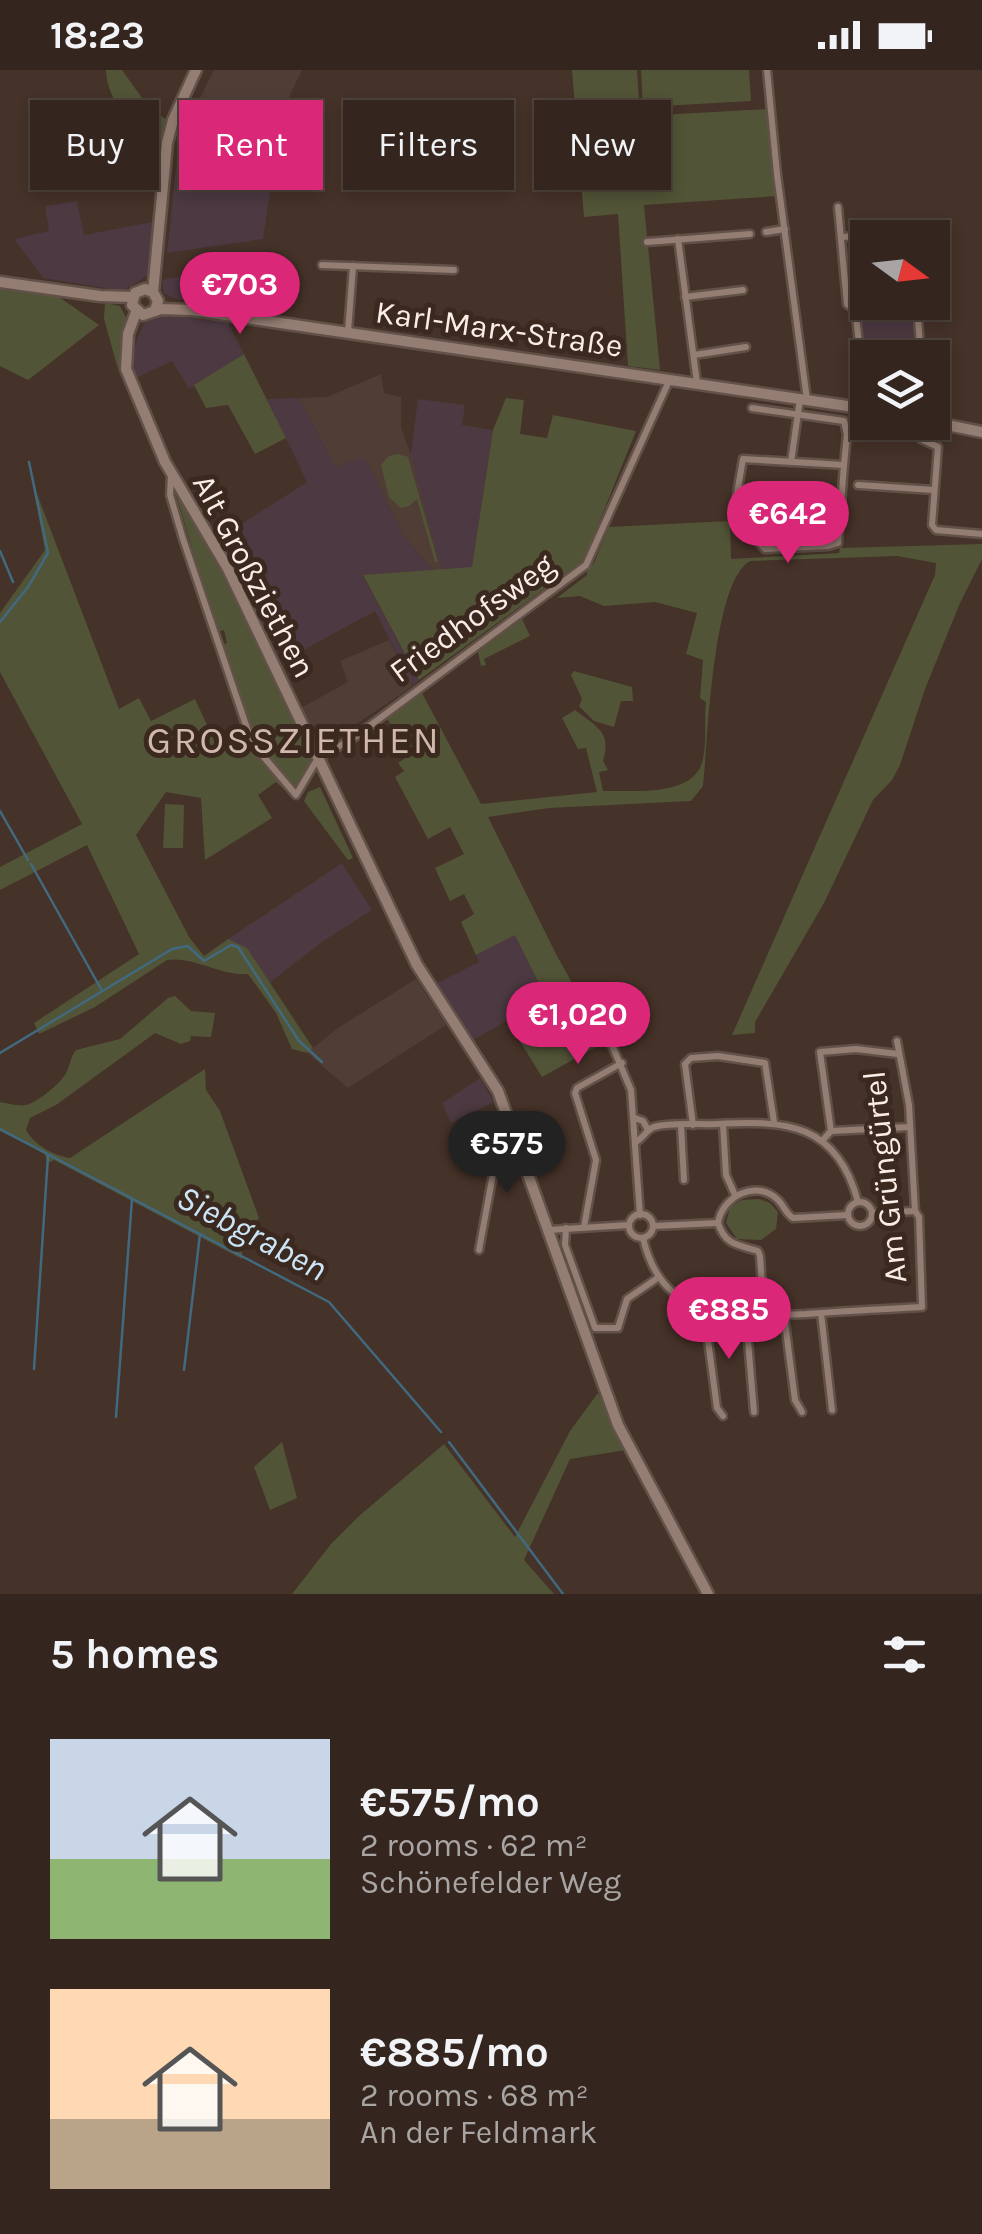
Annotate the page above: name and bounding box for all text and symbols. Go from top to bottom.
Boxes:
text: 18:23 [50,13,145,58]
chip: Buy [30,100,159,190]
chip: Rent [179,100,323,190]
chip: Filters [343,100,514,190]
chip: New [534,100,671,190]
north arrow [850,220,950,320]
map controls [850,220,950,440]
pin: €703 [181,252,299,337]
text: €703 [202,266,278,303]
street label: Karl-Marx-Straße [373,293,625,365]
button: layers [850,340,950,440]
street label: Alt Großziethen [185,468,323,684]
pin: €642 [729,481,847,566]
text: €642 [749,495,827,532]
street label: Friedhofsweg [382,546,562,690]
district label: GROSSZIETHEN [147,718,441,763]
pin: €1,020 [497,982,659,1067]
text: €1,020 [528,996,628,1033]
street label: Am Grüngürtel [855,1069,915,1285]
pin: €575 [448,1111,566,1196]
text: €575 [470,1125,544,1162]
water label: Siebgraben [170,1176,334,1290]
pin: €885 [670,1277,788,1362]
text: €885 [689,1291,769,1328]
icon: filters [877,1627,932,1682]
text: 5 homes [50,1629,219,1679]
text: €575/mo [360,1777,540,1827]
icon: home [130,1779,250,1899]
text: 2 rooms · 62 m² [360,1827,588,1864]
text: Schönefelder Weg [360,1864,621,1901]
text: €885/mo [360,2027,549,2077]
icon: home [130,2029,250,2149]
text: 2 rooms · 68 m² [360,2077,589,2114]
text: An der Feldmark [360,2114,597,2151]

